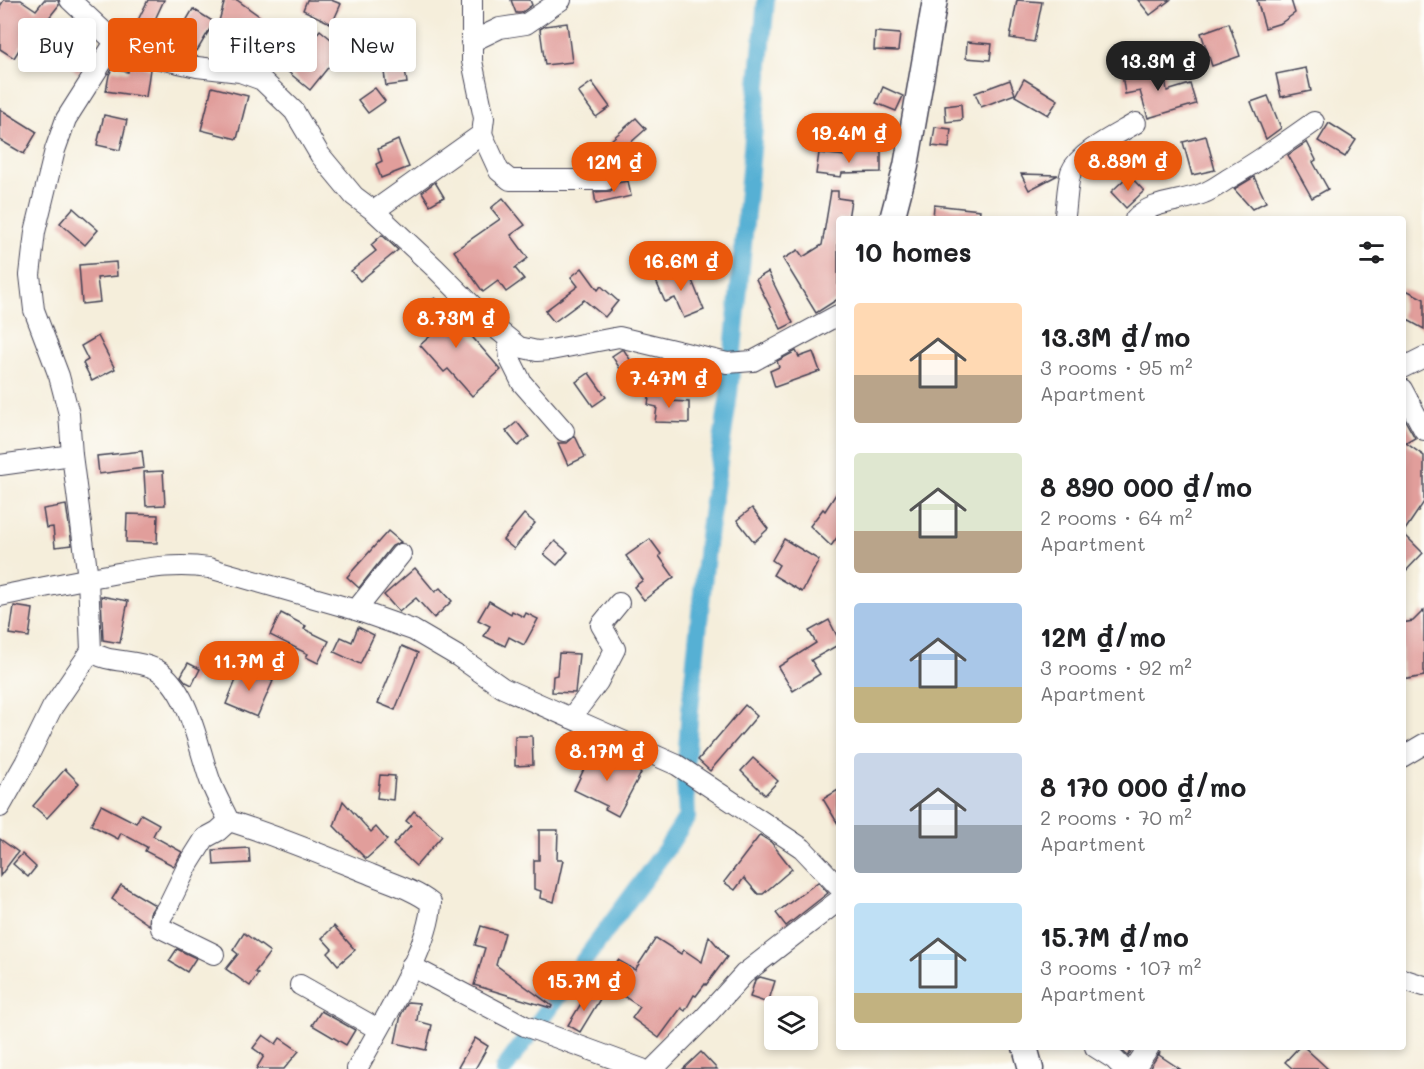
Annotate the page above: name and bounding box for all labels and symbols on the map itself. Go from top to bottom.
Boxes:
pin: 13.3M ₫ [1103,41,1213,92]
pin: 19.4M ₫ [794,113,904,164]
pin: 8.89M ₫ [1073,141,1183,192]
pin: 12M ₫ [572,142,656,193]
pin: 16.6M ₫ [626,241,736,292]
pin: 8.73M ₫ [401,298,511,349]
pin: 7.47M ₫ [614,358,724,409]
pin: 11.7M ₫ [194,641,304,692]
pin: 8.17M ₫ [552,731,662,782]
pin: 15.7M ₫ [529,961,639,1012]

